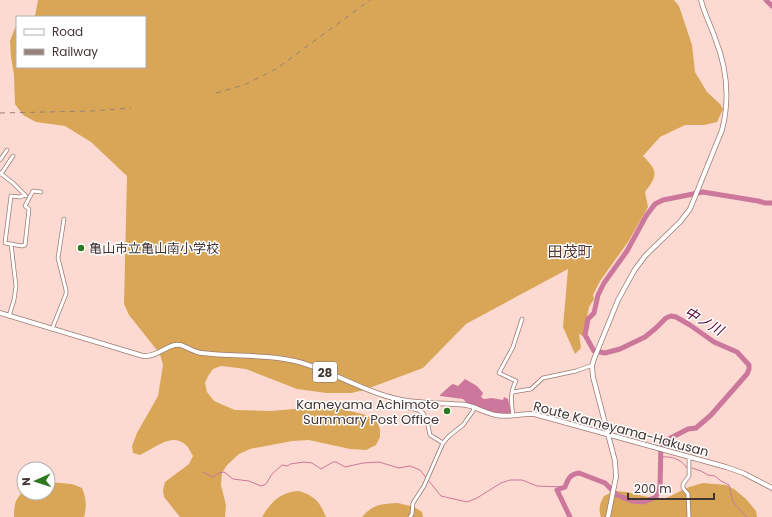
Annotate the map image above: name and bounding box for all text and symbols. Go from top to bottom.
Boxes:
legend [16,16,146,68]
text: Road [52,23,83,40]
text: Railway [52,43,98,60]
place label: 亀山市立亀山南小学校 [89,239,219,258]
district label: 田茂町 [547,241,593,262]
marker: 亀山市立亀山南小学校 [76,243,86,253]
water label: 中ノ川 [681,302,729,341]
road number: 28 [313,362,337,382]
place label: Kameyama Achimoto Summary Post Office [296,395,439,429]
street label: Route Kameyama-Hakusan [531,396,711,462]
marker: Kameyama Achimoto Summary Post Office [442,406,452,416]
north arrow [16,461,56,501]
scale bar [628,475,714,501]
text: N [18,477,34,486]
text: 200 m [634,480,672,497]

